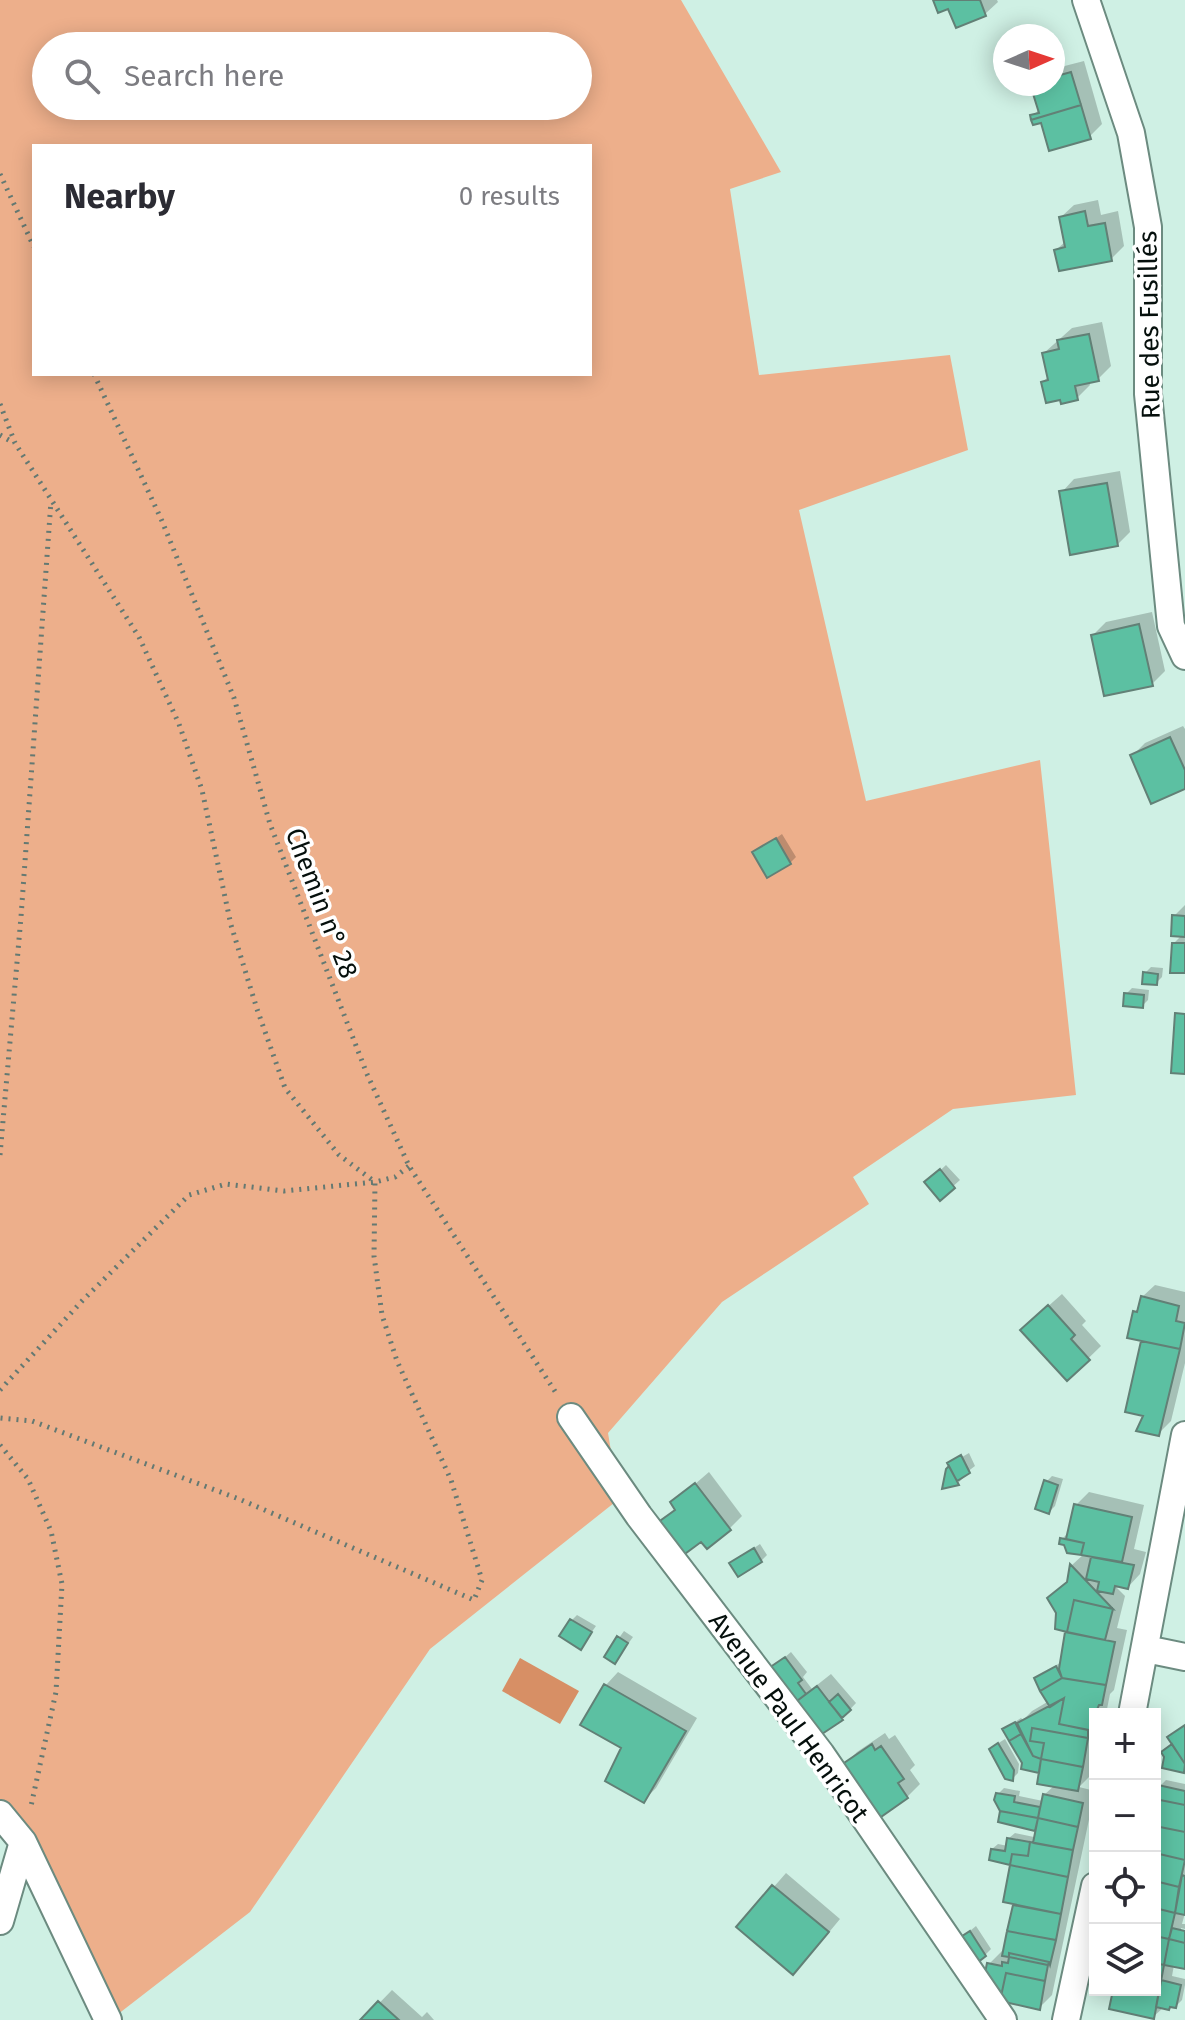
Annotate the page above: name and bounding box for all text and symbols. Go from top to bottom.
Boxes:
north arrow [993,24,1065,96]
search box [32,32,592,120]
icon: search [60,54,104,98]
text: Search here [124,58,284,94]
text: Nearby [64,176,175,217]
text: 0 results [459,181,560,212]
street label: Rue des Fusillés [1132,230,1167,420]
street label: Chemin n° 28 [279,824,364,983]
street label: Avenue Paul Henricot [702,1606,875,1829]
map controls [1089,1708,1161,1996]
button: + [1089,1708,1161,1780]
button: − [1089,1780,1161,1852]
button: locate [1089,1852,1161,1924]
button: layers [1089,1924,1161,1996]

